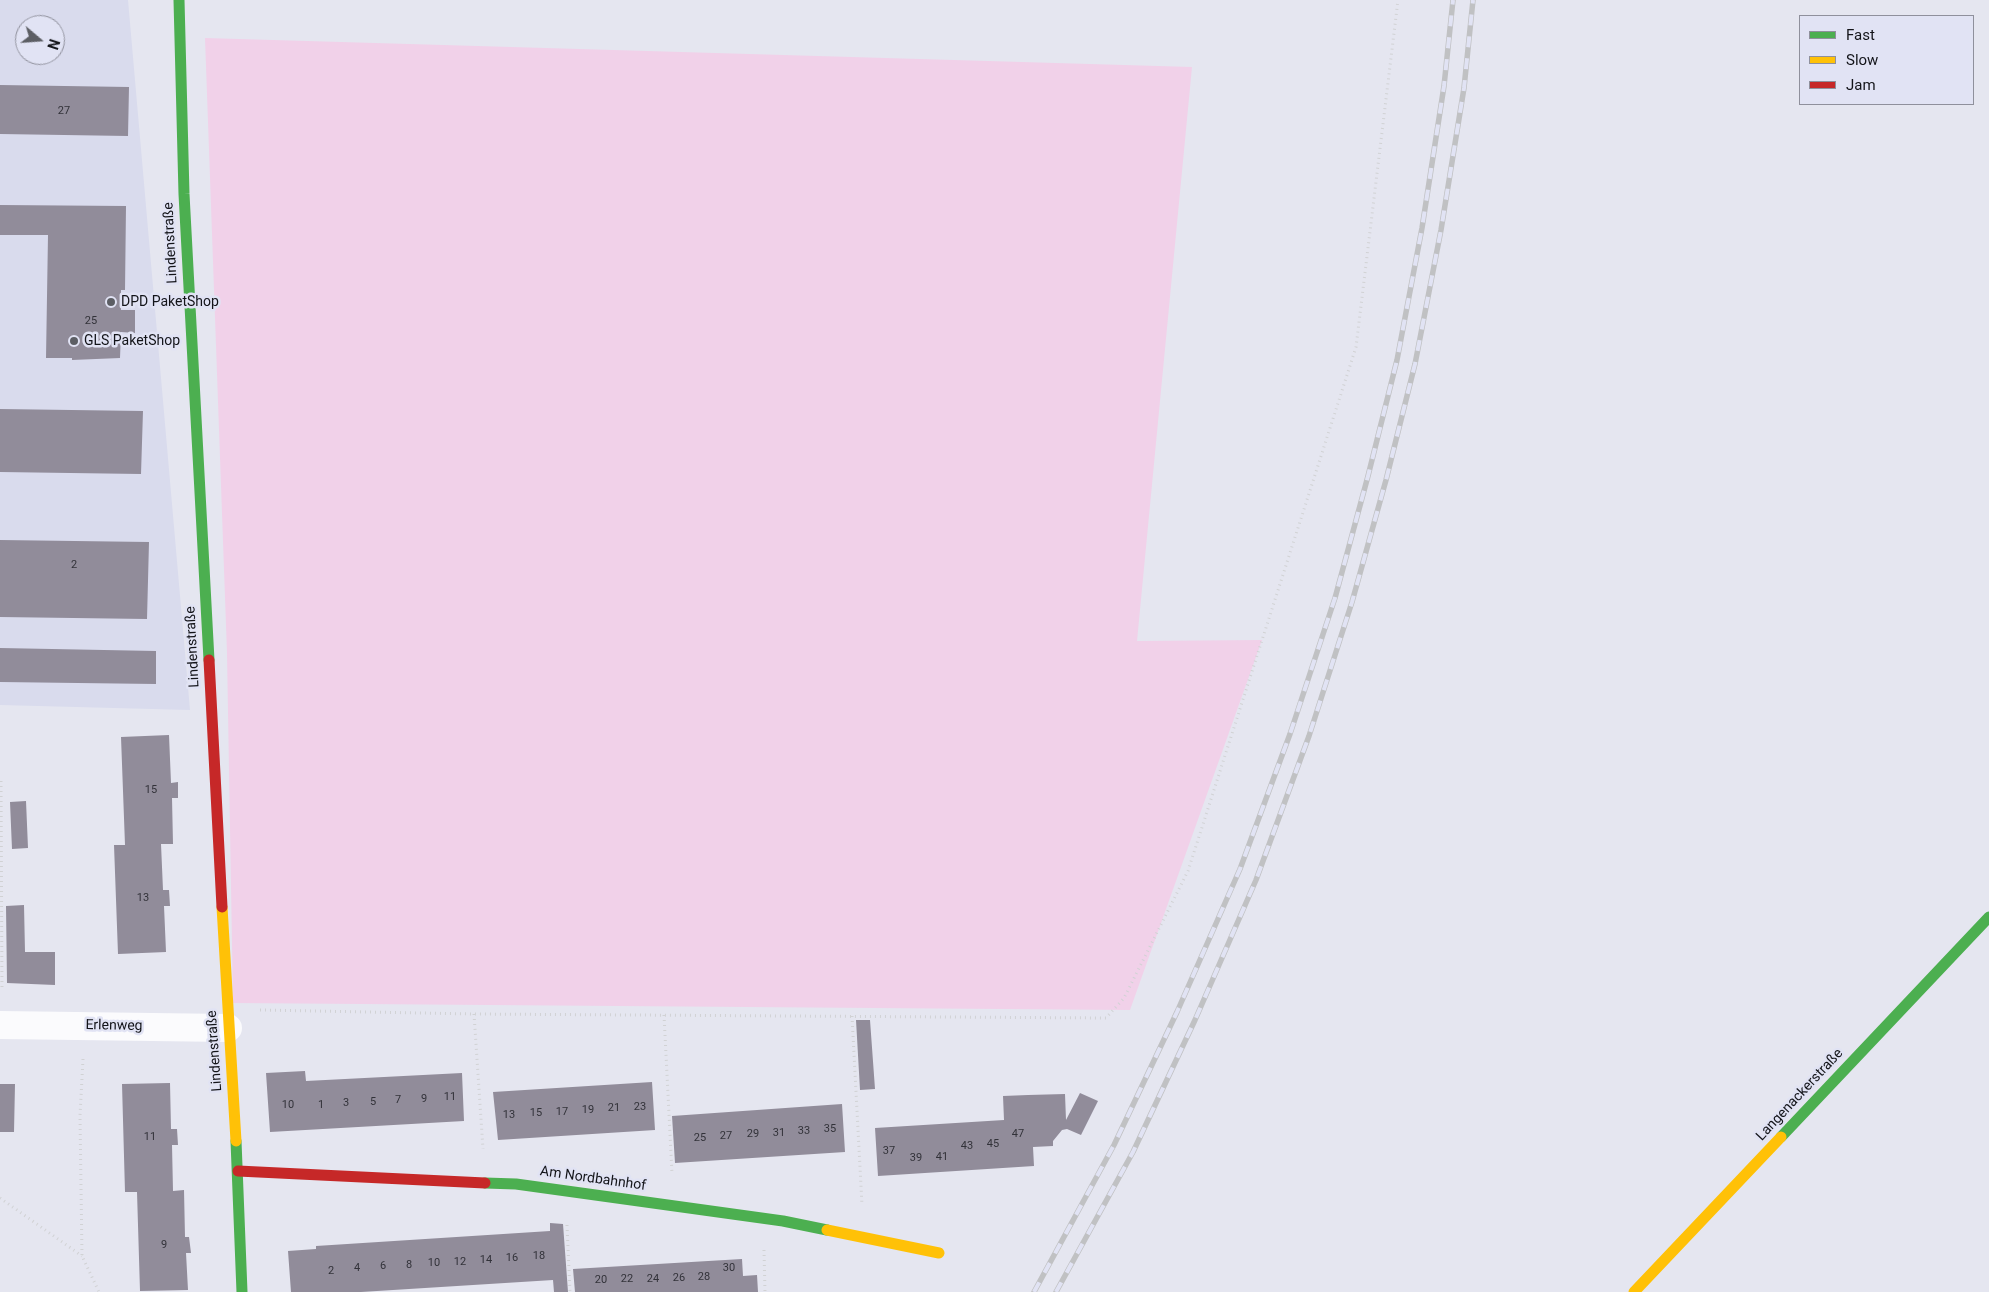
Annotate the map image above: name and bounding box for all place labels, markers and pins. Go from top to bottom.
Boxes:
place label: DPD PaketShop [121,294,219,310]
marker: DPD PaketShop [105,296,117,308]
place label: GLS PaketShop [84,333,180,349]
marker: GLS PaketShop [68,335,80,347]

